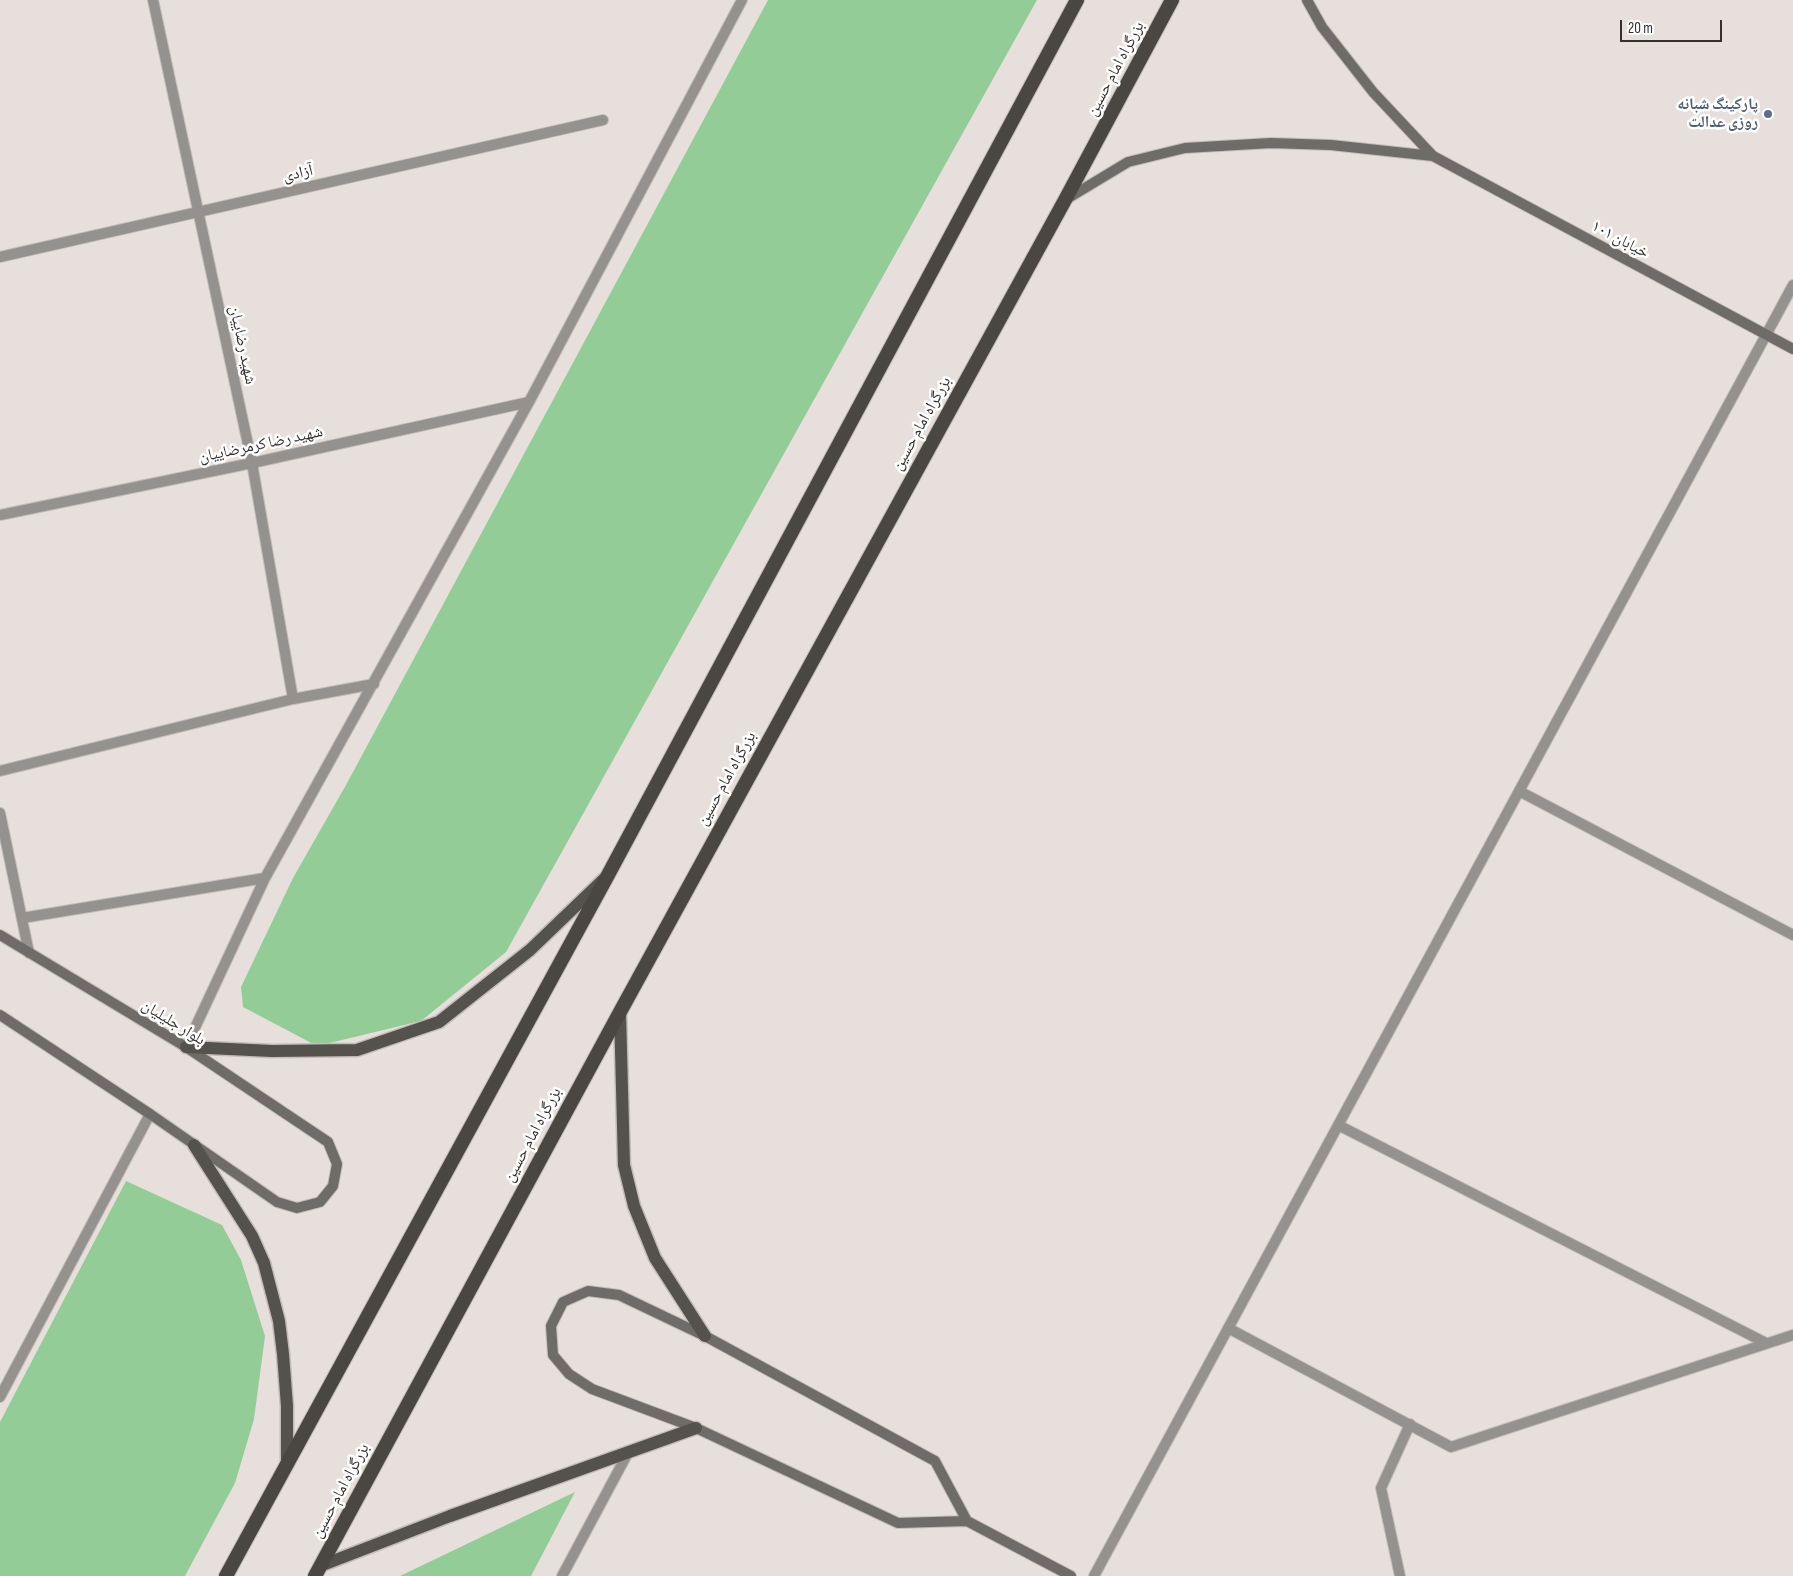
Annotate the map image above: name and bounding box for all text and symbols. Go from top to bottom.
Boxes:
scale bar [1623,10,1726,42]
street label: بزرگراه امام حسین [1083,18,1149,120]
text: 20 m [1628,19,1653,38]
place label: پارکینگ شبانه روزی عدالت [1677,95,1758,133]
marker: پارکینگ شبانه روزی عدالت [1762,108,1774,120]
street label: آزادی [281,161,315,187]
street label: خیابان ۱۰۱ [1588,217,1652,263]
street label: شهید رضاییان [224,304,260,386]
street label: بزرگراه امام حسین [888,374,956,474]
street label: شهید رضا کرمرضاییان [197,423,325,467]
street label: بزرگراه امام حسین [693,729,761,829]
street label: بلوار جلیلیان [138,996,208,1050]
street label: بزرگراه امام حسین [500,1084,566,1186]
street label: بزرگراه امام حسین [308,1440,374,1542]

